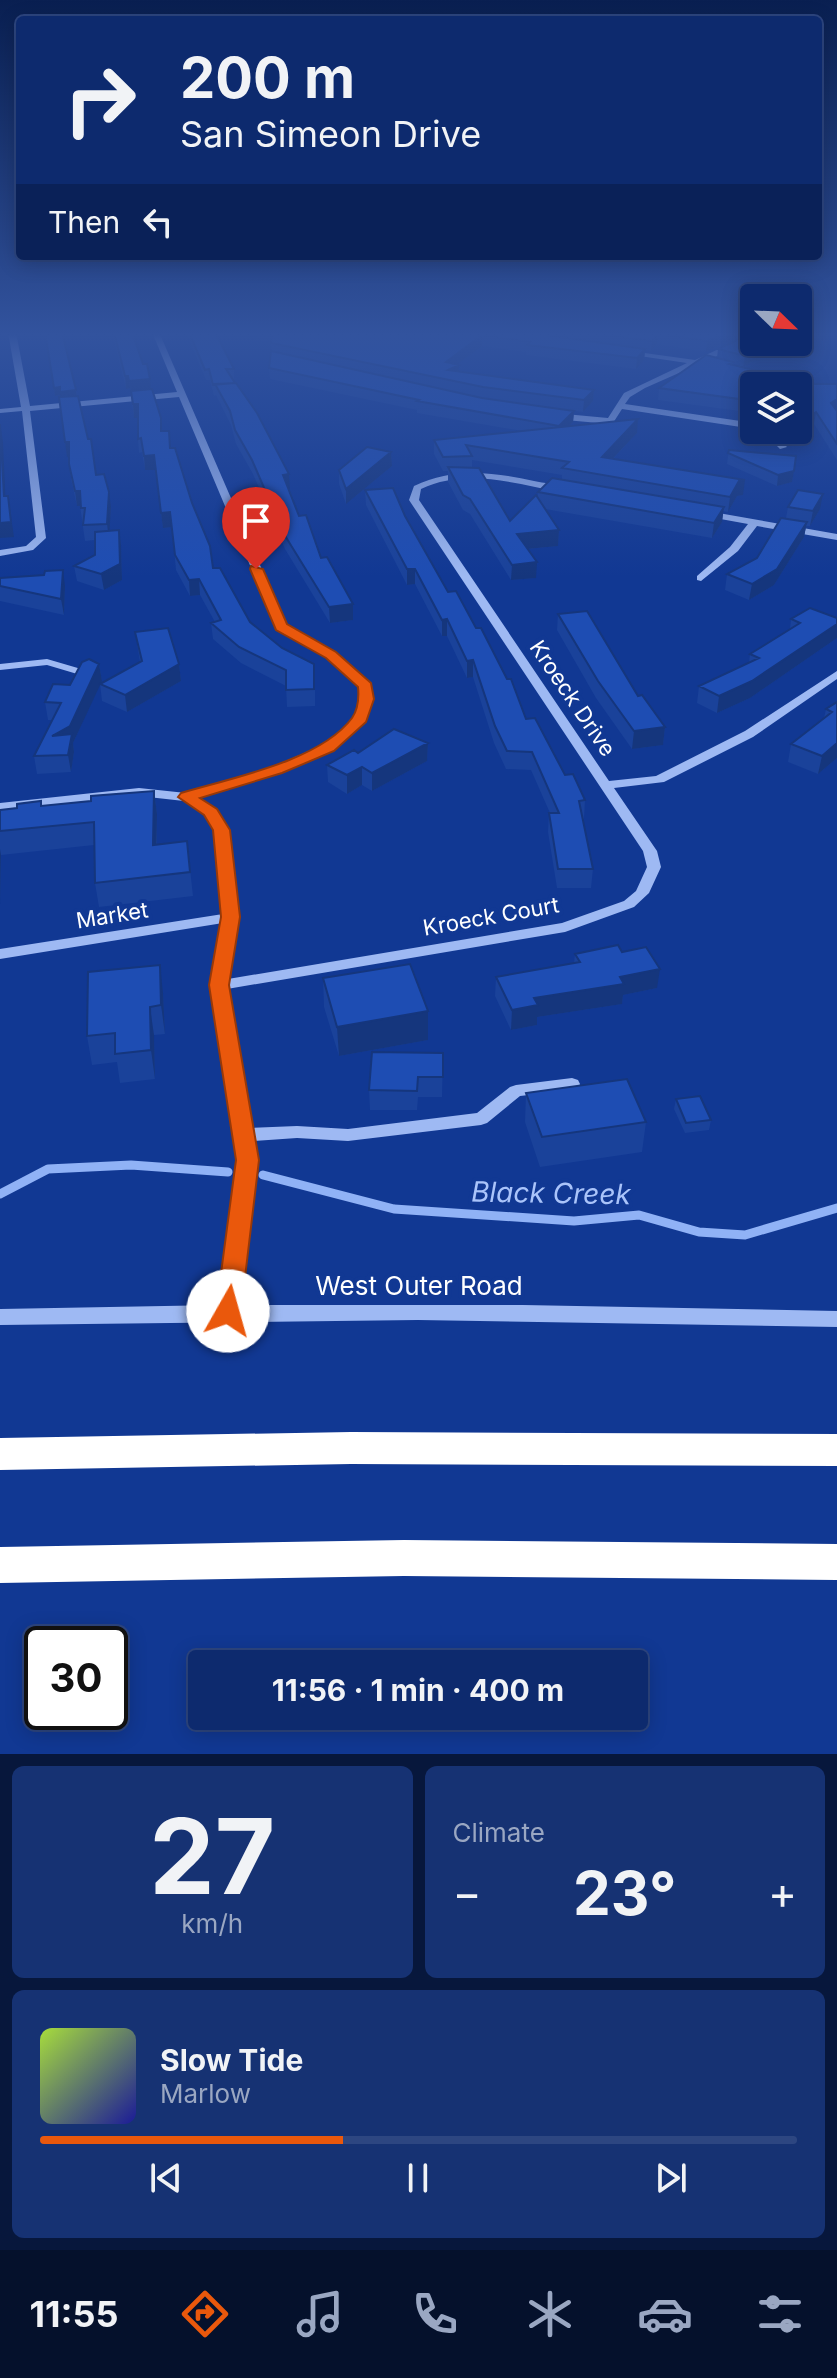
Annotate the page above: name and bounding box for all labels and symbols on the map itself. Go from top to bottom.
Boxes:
north arrow [740,284,812,356]
pin [222,487,290,569]
street label: Kroeck Drive [525,635,621,761]
street label: Kroeck Court [421,891,561,941]
street label: Market [74,896,150,934]
water label: Black Creek [471,1175,632,1211]
position arrow [186,1269,270,1353]
street label: West Outer Road [315,1270,523,1301]
speed limit sign: 30 [24,1626,128,1730]

